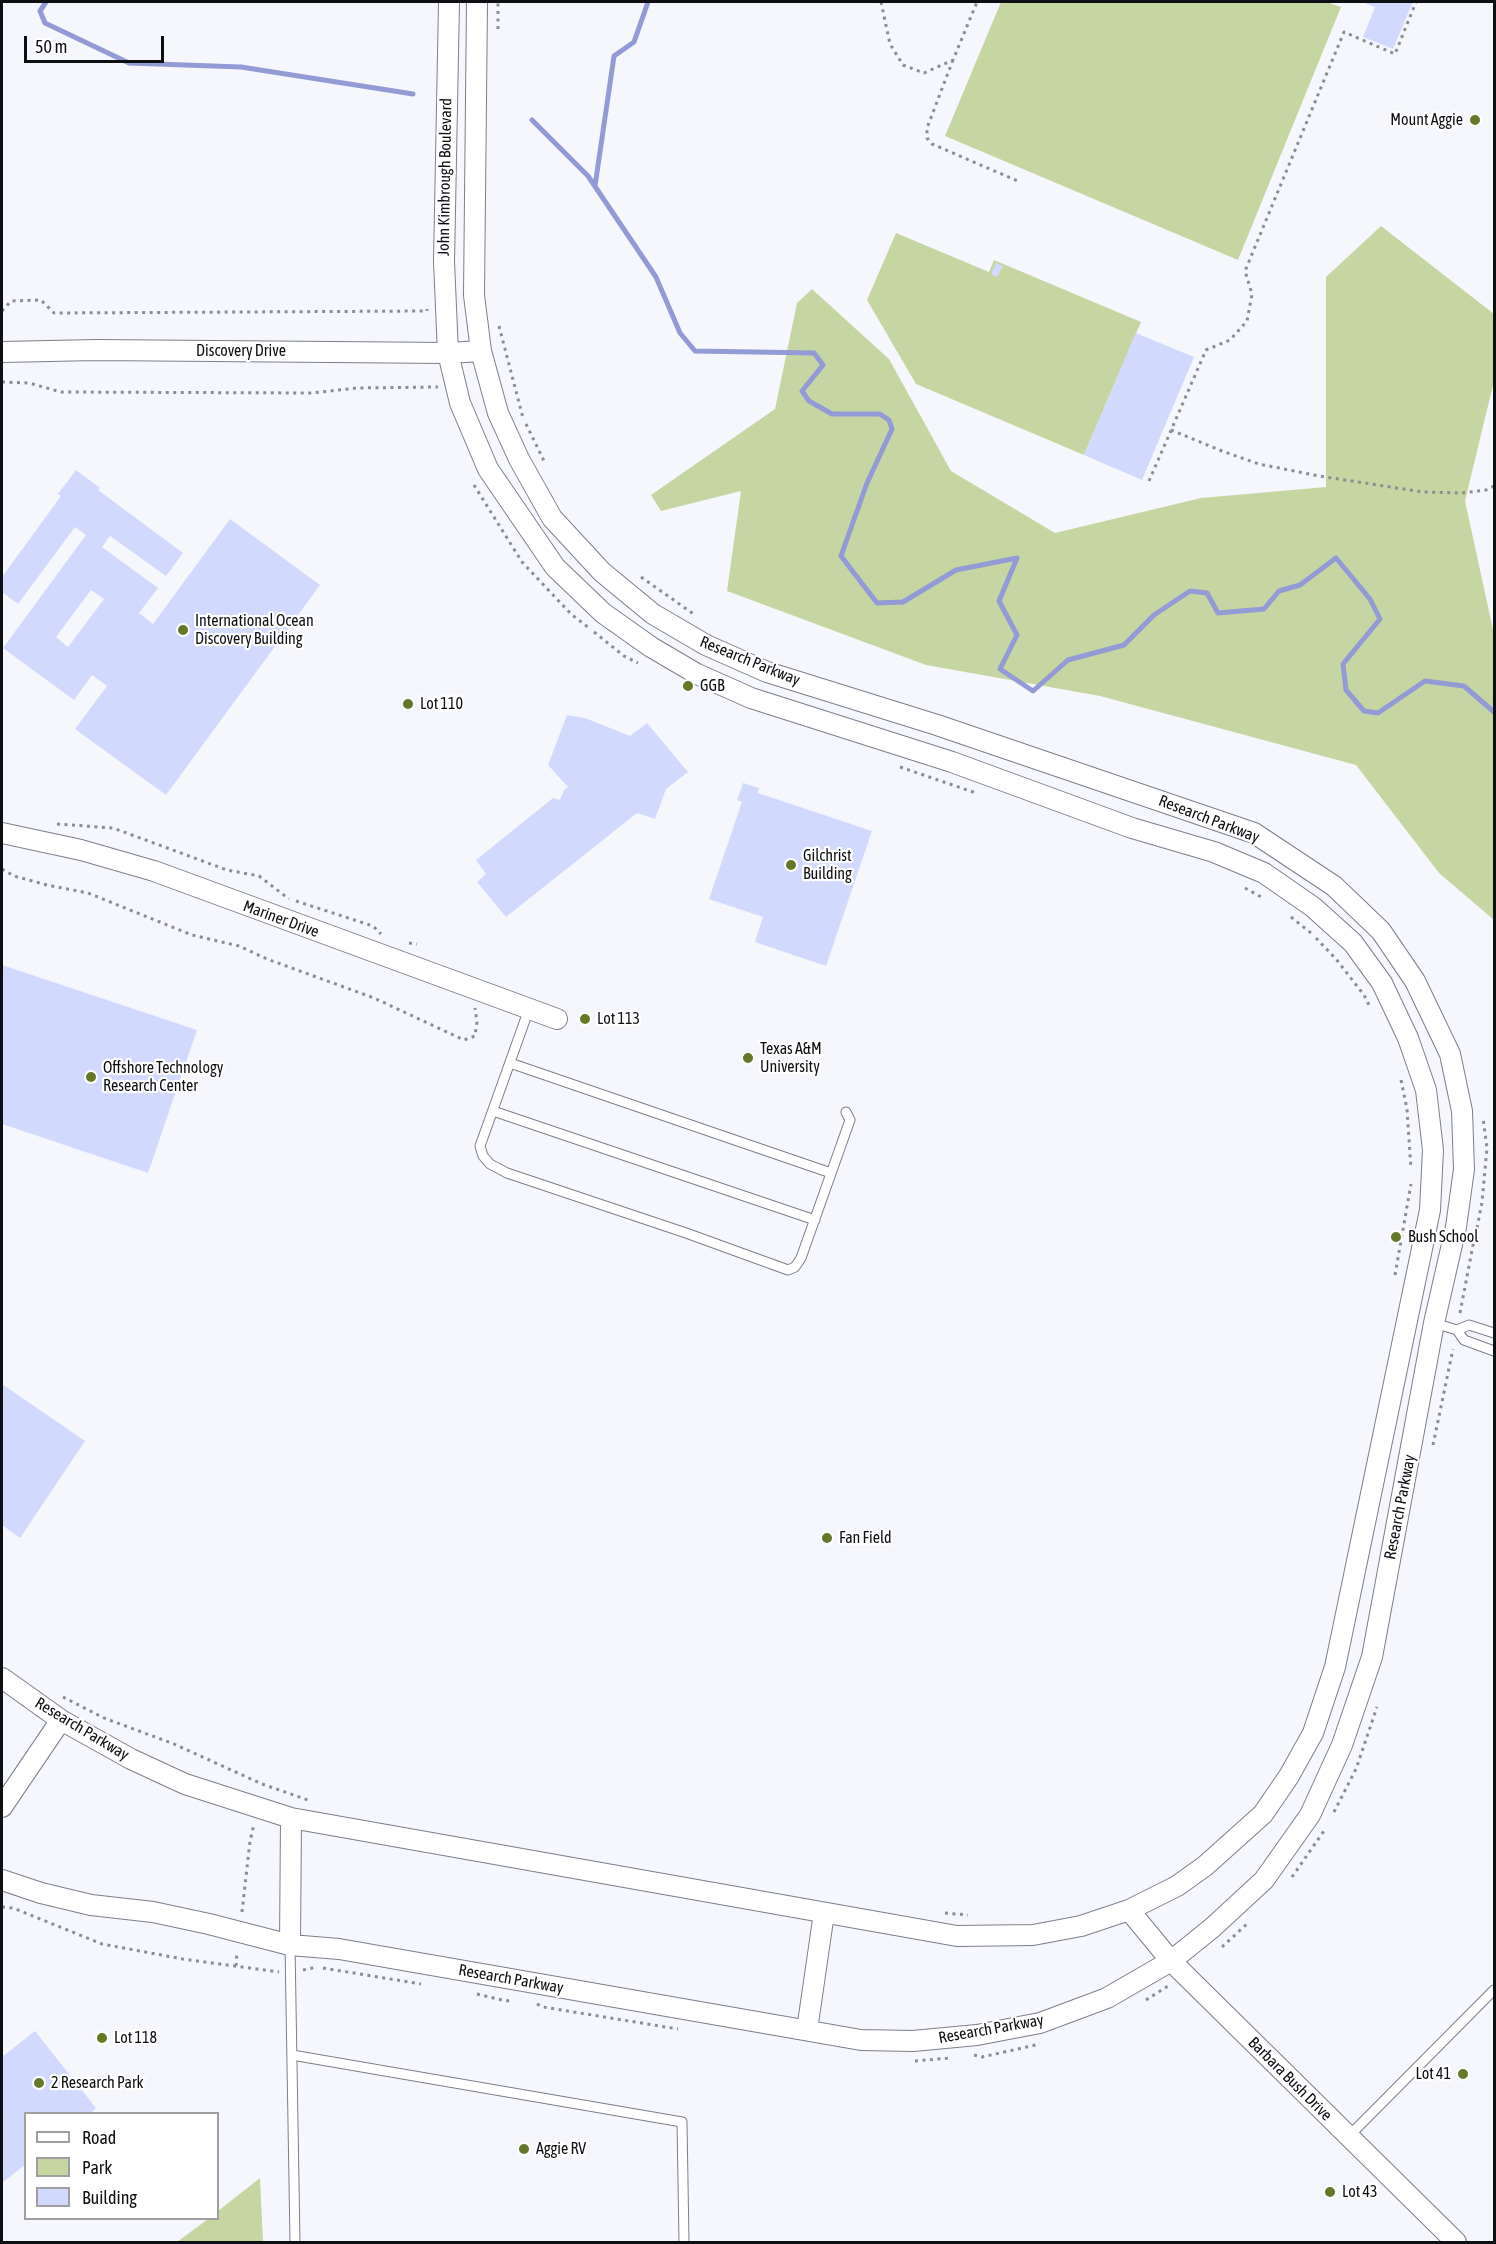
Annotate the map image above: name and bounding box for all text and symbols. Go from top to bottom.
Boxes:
scale bar [27,24,166,62]
text: 50 m [35,36,67,57]
street label: John Kimbrough Boulevard [434,98,456,256]
place label: Mount Aggie [1390,110,1463,130]
marker: Mount Aggie [1468,113,1482,127]
street label: Discovery Drive [196,341,286,361]
place label: International Ocean Discovery Building [195,611,314,649]
marker: International Ocean Discovery Building [176,623,190,637]
street label: Research Parkway [697,632,803,690]
place label: GGB [700,676,725,696]
marker: GGB [681,679,695,693]
place label: Lot 110 [420,694,463,714]
marker: Lot 110 [401,697,415,711]
street label: Research Parkway [1156,791,1262,847]
place label: Gilchrist Building [803,846,852,884]
marker: Gilchrist Building [784,858,798,872]
street label: Mariner Drive [240,896,322,942]
place label: Lot 113 [597,1009,640,1029]
marker: Lot 113 [578,1012,592,1026]
place label: Texas A&M University [760,1039,822,1077]
marker: Texas A&M University [741,1051,755,1065]
place label: Offshore Technology Research Center [103,1058,223,1096]
marker: Offshore Technology Research Center [84,1070,98,1084]
place label: Bush School [1408,1227,1479,1247]
marker: Bush School [1389,1230,1403,1244]
street label: Research Parkway [1380,1453,1420,1561]
place label: Fan Field [839,1528,892,1548]
marker: Fan Field [820,1531,834,1545]
street label: Research Parkway [31,1693,133,1765]
street label: Research Parkway [457,1960,565,1998]
street label: Research Parkway [937,2010,1045,2048]
place label: Lot 118 [114,2028,157,2048]
marker: Lot 118 [95,2031,109,2045]
street label: Barbara Bush Drive [1244,2033,1336,2125]
place label: Lot 41 [1415,2064,1451,2084]
marker: Lot 41 [1456,2067,1470,2081]
place label: 2 Research Park [51,2073,144,2093]
marker: 2 Research Park [32,2076,46,2090]
legend [24,2112,219,2220]
text: Road [82,2127,116,2148]
place label: Aggie RV [536,2139,586,2159]
marker: Aggie RV [517,2142,531,2156]
text: Park [82,2157,112,2178]
place label: Lot 43 [1342,2182,1378,2202]
marker: Lot 43 [1323,2185,1337,2199]
text: Building [82,2187,137,2208]

